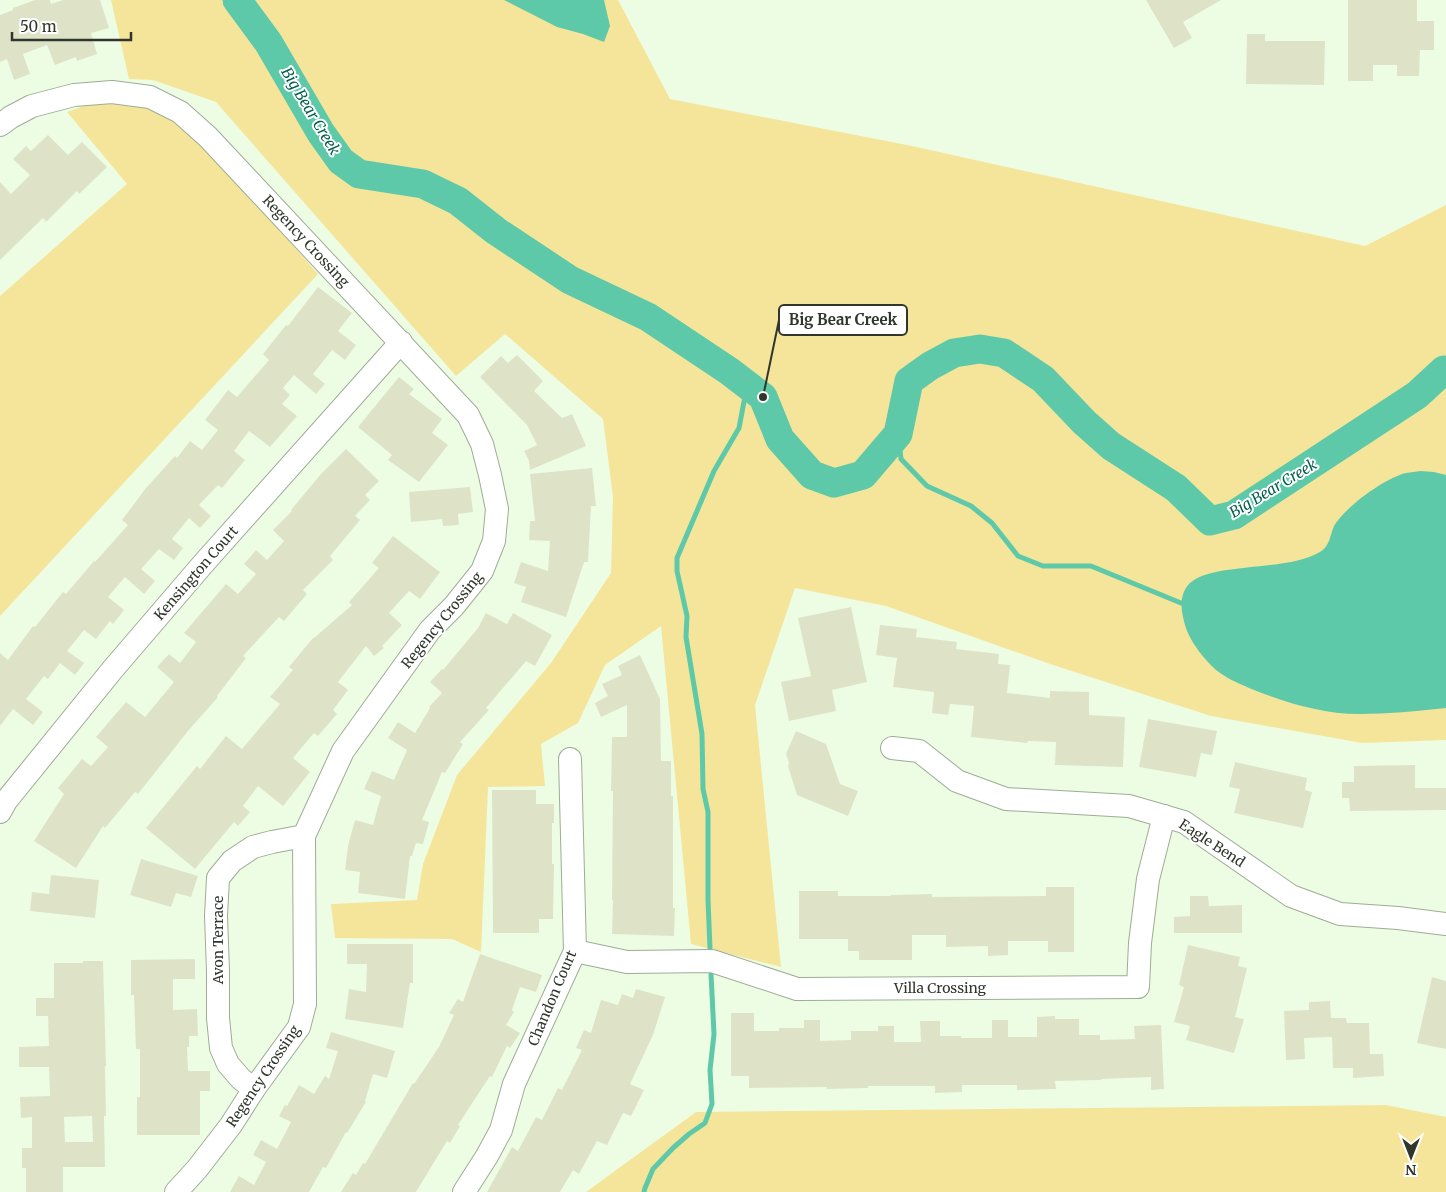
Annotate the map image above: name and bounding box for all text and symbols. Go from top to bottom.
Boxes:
scale bar [12,10,131,42]
text: 50 m [20,17,57,36]
water label: Big Bear Creek [277,64,345,159]
street label: Regency Crossing [259,191,354,291]
callout: Big Bear Creek [779,305,907,335]
text: Big Bear Creek [789,310,898,329]
water label: Big Bear Creek [1226,454,1321,522]
street label: Kensington Court [150,522,242,624]
street label: Regency Crossing [397,568,487,672]
street label: Eagle Bend [1176,815,1249,871]
street label: Avon Terrace [209,896,227,985]
street label: Chandon Court [524,947,580,1048]
street label: Villa Crossing [893,979,987,997]
street label: Regency Crossing [222,1021,304,1130]
north arrow [1386,1132,1436,1182]
text: N [1405,1161,1417,1179]

